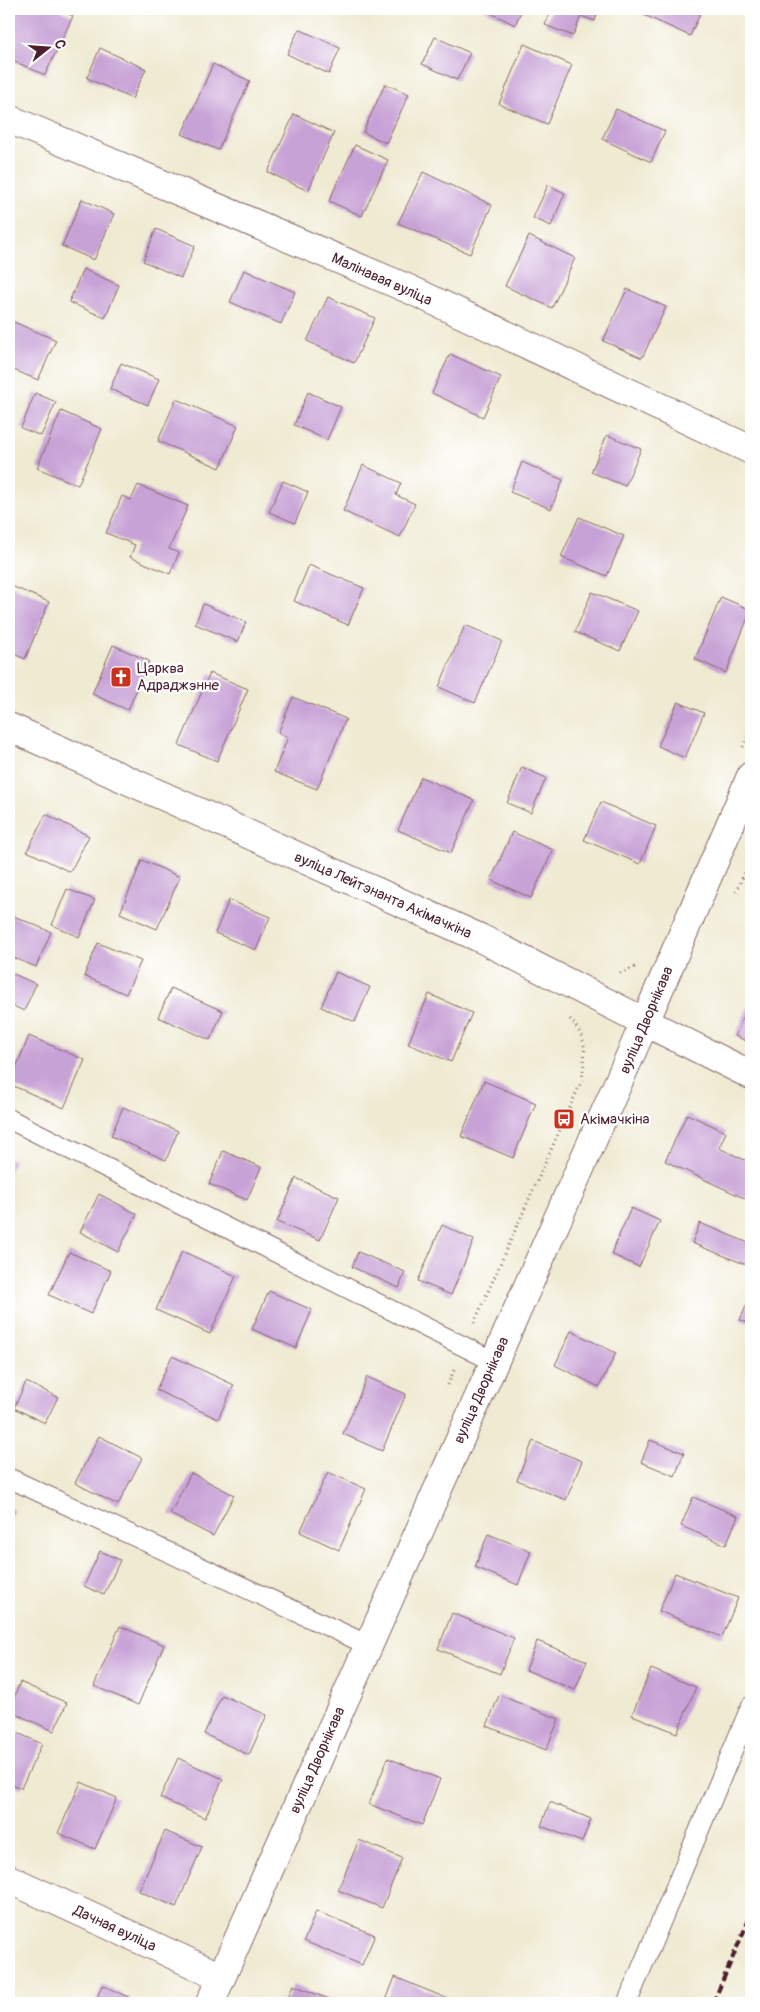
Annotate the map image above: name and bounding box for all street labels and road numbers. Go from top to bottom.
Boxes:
street label: Малінавая вуліца [329,249,435,310]
street label: вуліца Лейтэнанта Акімачкіна [291,848,475,943]
street label: вуліца Дворнікава [615,964,678,1077]
street label: вуліца Дворнікава [449,1334,513,1446]
street label: вуліца Дворнікава [285,1704,349,1816]
street label: Дачная вуліца [70,1901,159,1956]

